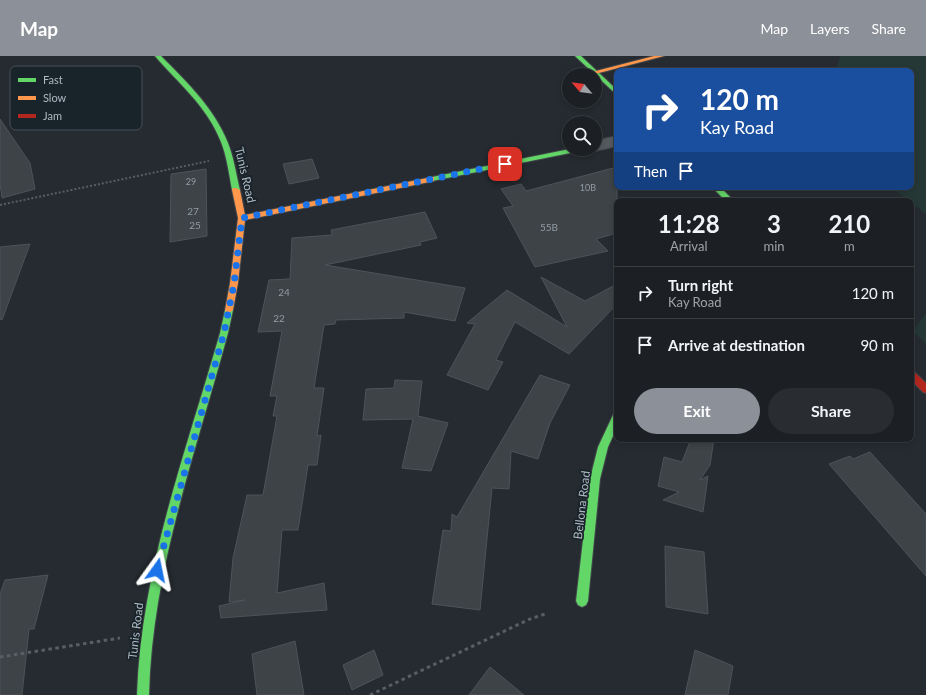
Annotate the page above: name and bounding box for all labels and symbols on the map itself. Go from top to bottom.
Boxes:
legend [10,66,142,130]
north arrow [562,68,602,108]
text: Fast [43,73,63,86]
text: Slow [43,91,67,104]
text: Jam [43,109,62,122]
street label: Tunis Road [232,145,259,204]
pin [488,147,522,181]
house number: 29 [186,176,196,187]
house number: 10B [580,182,596,193]
house number: 27 [187,205,199,217]
house number: 25 [189,219,201,231]
house number: 55B [540,221,558,233]
house number: 24 [278,286,290,298]
house number: 22 [273,312,285,324]
street label: Bellona Road [570,470,593,540]
position arrow [136,549,178,591]
street label: Tunis Road [125,602,146,660]

